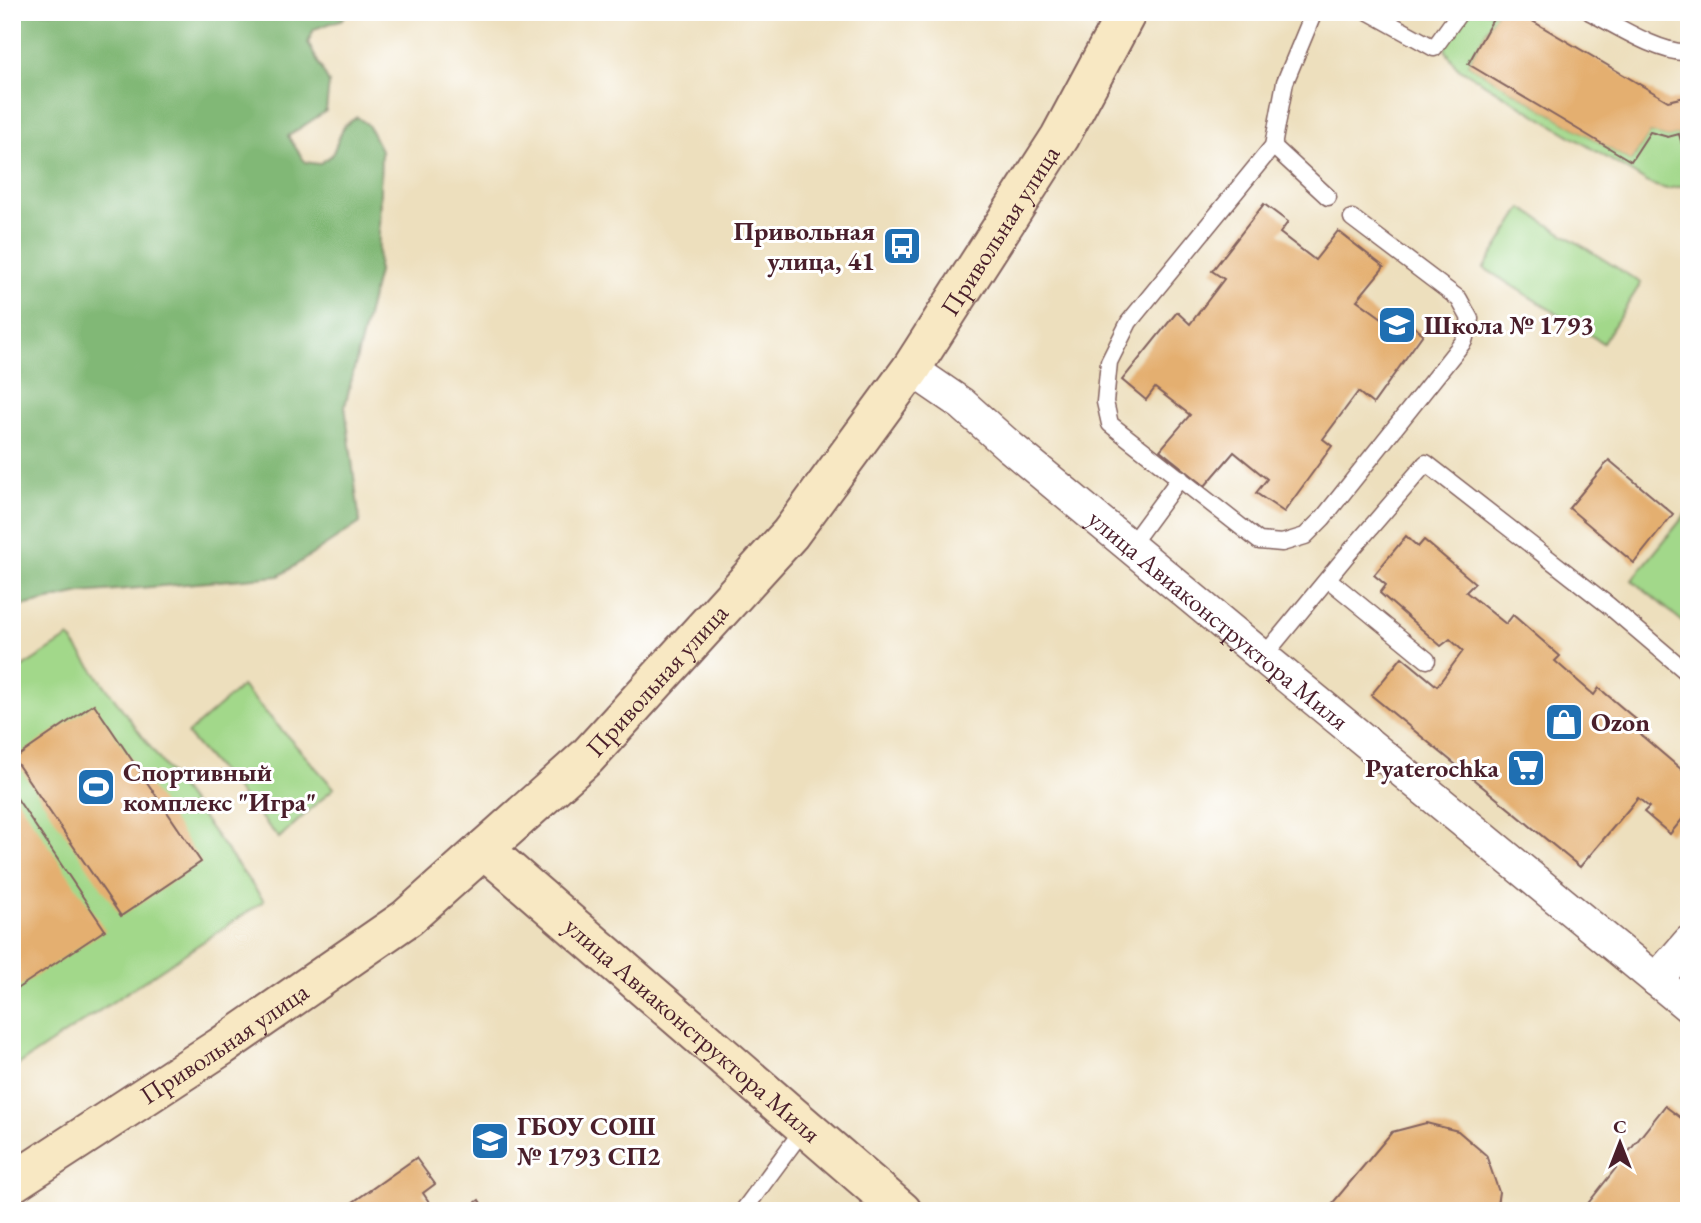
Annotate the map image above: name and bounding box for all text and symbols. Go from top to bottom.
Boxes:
street label: Привольная улица [933,138,1068,322]
place label: Привольная улица, 41 [733,214,875,278]
bus stop icon: Привольная улица, 41 [881,225,923,267]
school or university icon: Школа № 1793 [1376,304,1418,346]
place label: Школа № 1793 [1424,308,1594,342]
street label: улица Авиаконструктора Миля [1081,502,1356,738]
street label: Привольная улица [578,596,736,764]
shop icon: Ozon [1543,701,1585,743]
place label: Ozon [1591,705,1650,739]
supermarket icon: Pyaterochka [1505,747,1547,789]
place label: Pyaterochka [1365,751,1500,785]
place label: Спортивный комплекс "Игра" [123,755,316,819]
sports icon: Спортивный комплекс "Игра" [75,766,117,808]
street label: улица Авиаконструктора Миля [557,909,828,1150]
street label: Привольная улица [133,974,316,1112]
north arrow [1586,1108,1656,1178]
place label: ГБОУ СОШ № 1793 СП2 [517,1109,661,1173]
text: С [1613,1114,1627,1139]
school or university icon: ГБОУ СОШ № 1793 СП2 [469,1120,511,1162]

